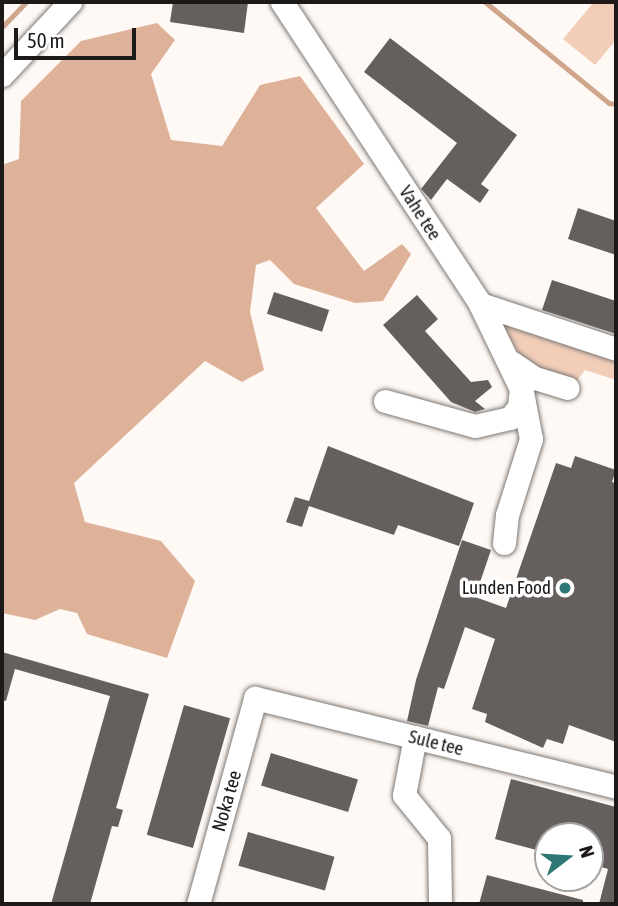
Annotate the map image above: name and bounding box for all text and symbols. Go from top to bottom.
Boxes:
scale bar [18,14,140,58]
text: 50 m [27,28,65,52]
street label: Vahe tee [394,181,446,245]
place label: Lunden Food [462,577,551,599]
marker: Lunden Food [557,580,573,596]
street label: Sule tee [406,725,466,761]
street label: Noka tee [207,768,247,834]
north arrow [534,822,604,892]
text: N [575,843,599,860]

